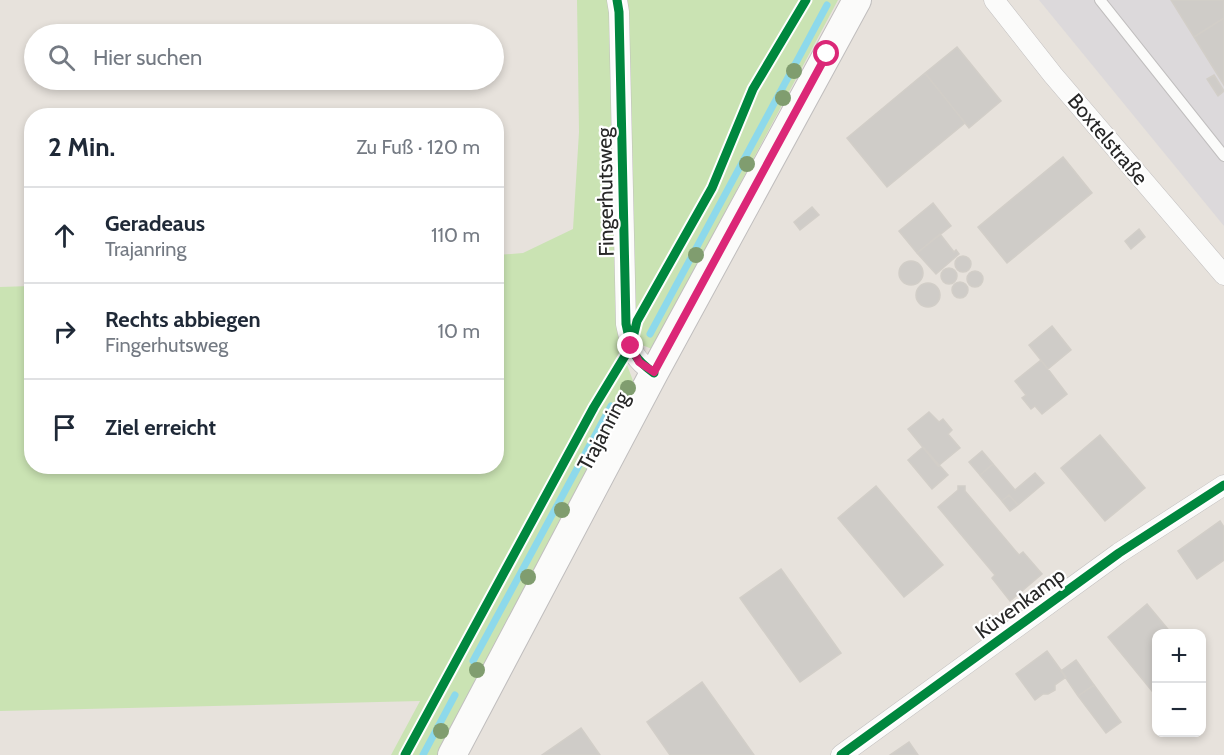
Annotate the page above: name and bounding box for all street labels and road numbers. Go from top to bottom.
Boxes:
street label: Boxtelstraße [1063,88,1154,190]
street label: Fingerhutsweg [591,127,619,257]
street label: Trajanring [572,387,635,475]
street label: Küvenkamp [970,562,1070,644]

